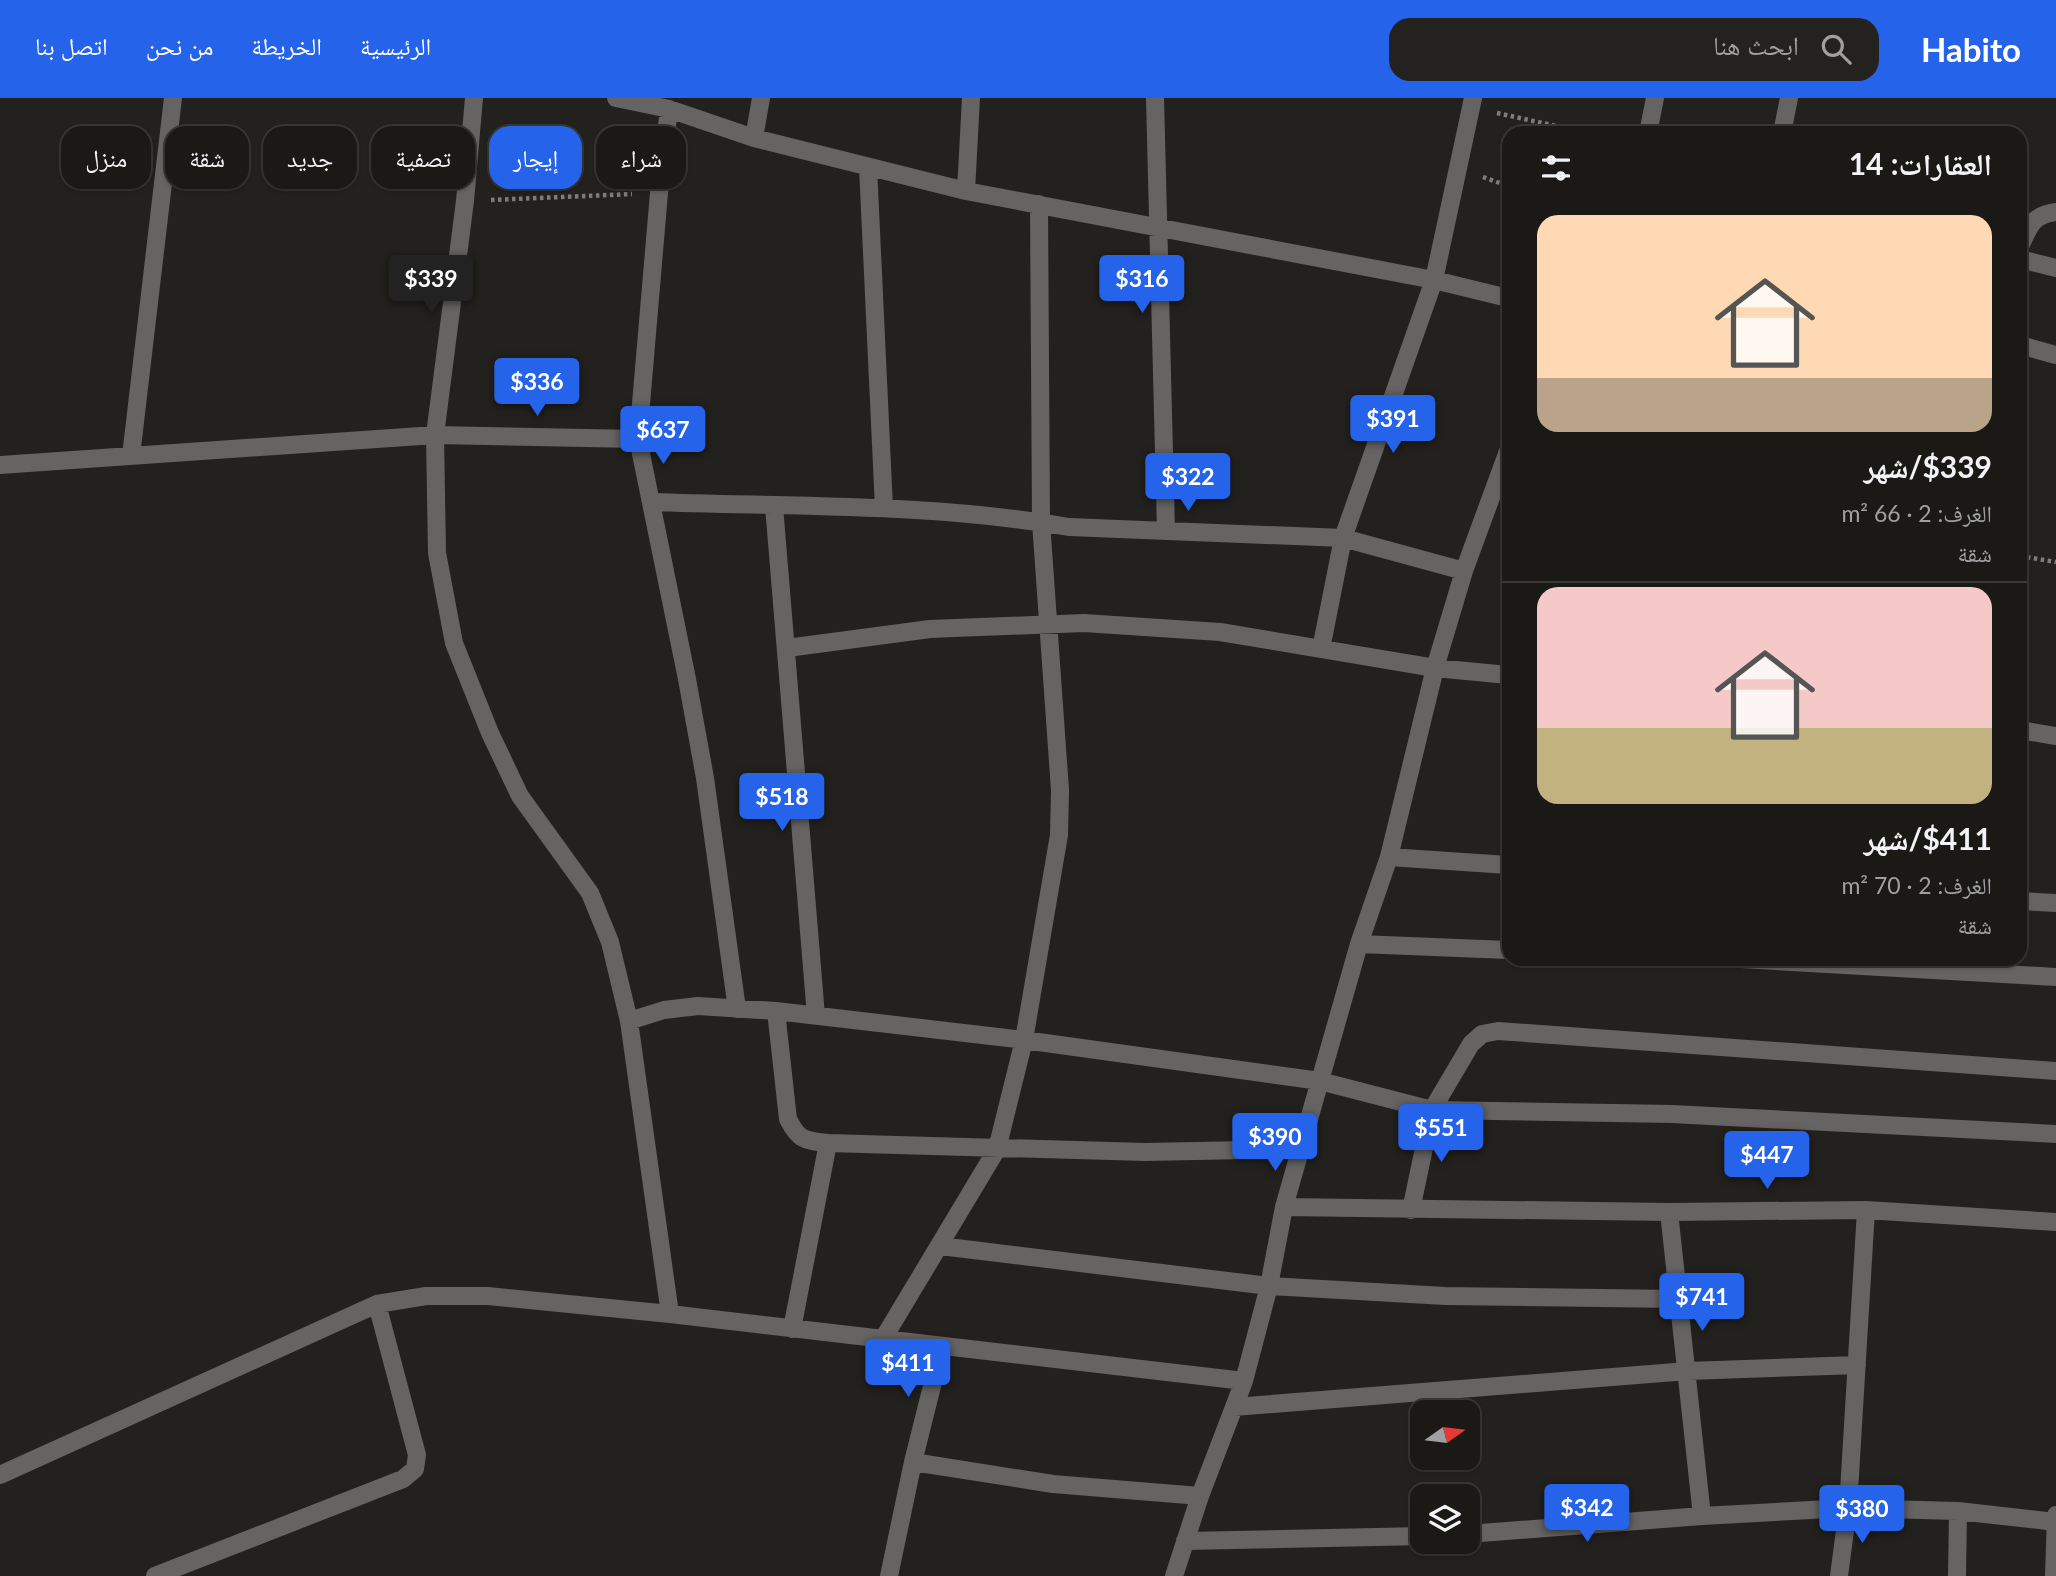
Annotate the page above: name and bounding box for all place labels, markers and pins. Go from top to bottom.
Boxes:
pin: $339 [390,256,472,315]
pin: $316 [1101,256,1183,315]
pin: $336 [496,358,578,418]
pin: $391 [1352,396,1434,455]
pin: $637 [622,406,704,466]
pin: $322 [1147,454,1229,513]
pin: $518 [741,774,823,833]
pin: $551 [1400,1104,1482,1164]
pin: $390 [1234,1114,1316,1173]
pin: $447 [1726,1132,1808,1191]
pin: $741 [1661,1274,1743,1333]
pin: $411 [867,1340,949,1399]
pin: $342 [1546,1484,1628,1544]
pin: $380 [1821,1486,1903,1545]

